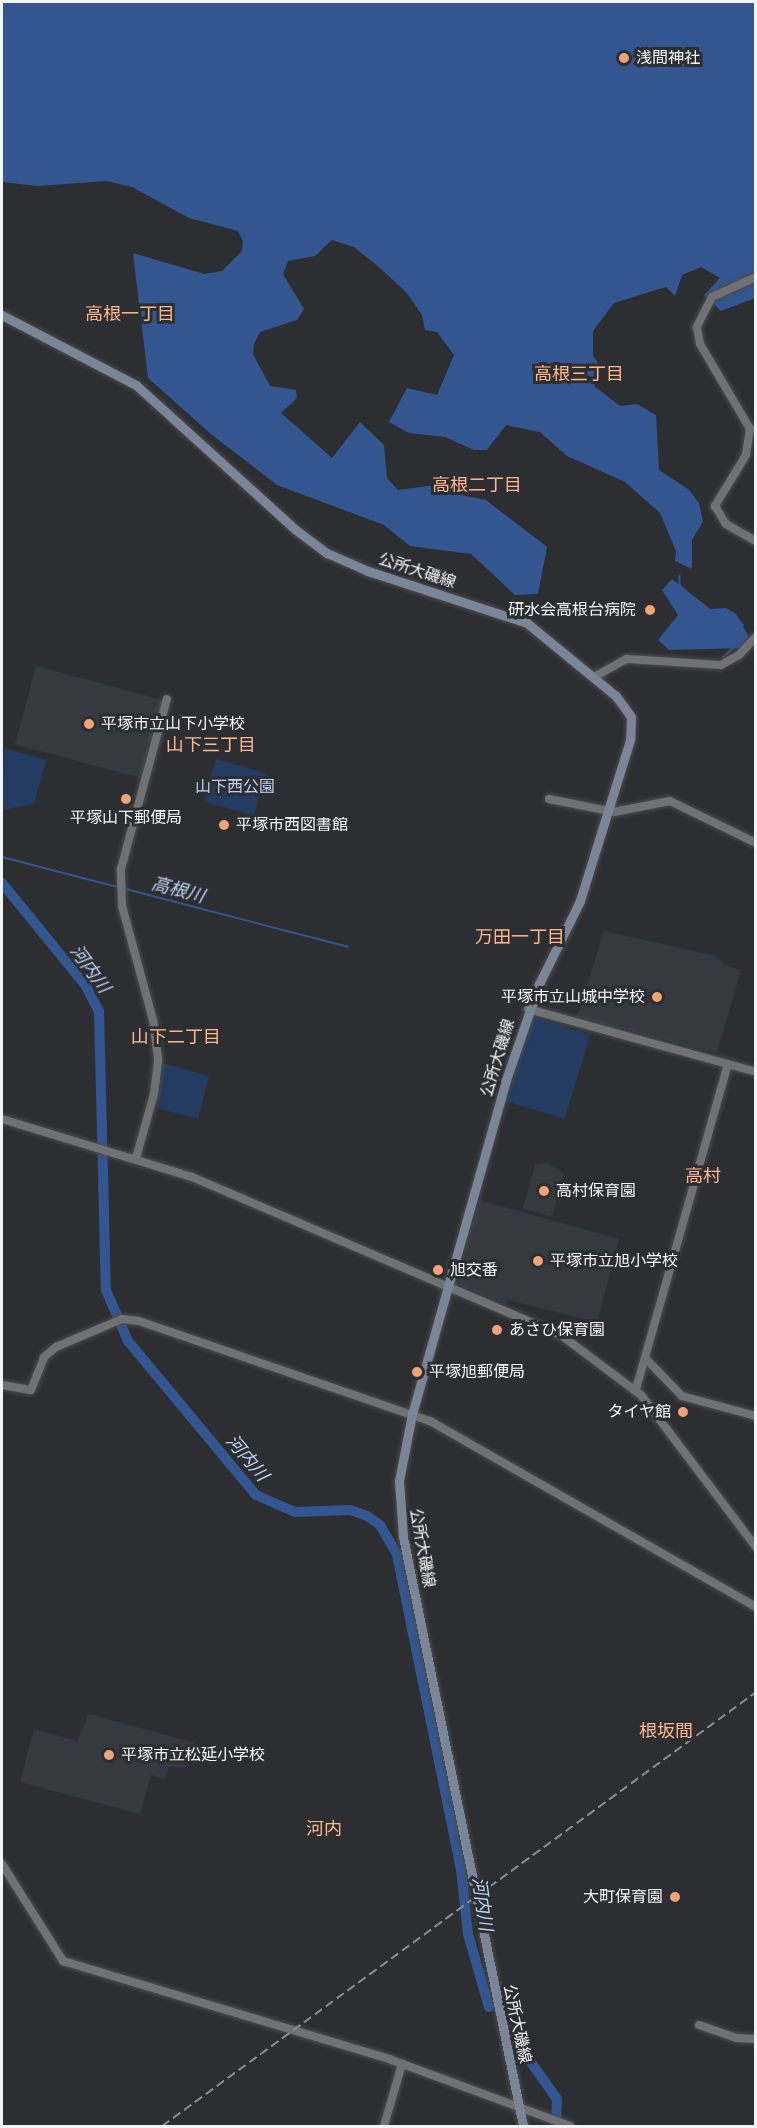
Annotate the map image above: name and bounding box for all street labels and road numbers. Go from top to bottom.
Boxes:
street label: 公所大磯線 [376,550,458,592]
street label: 公所大磯線 [477,1017,519,1099]
street label: 公所大磯線 [406,1507,438,1589]
street label: 公所大磯線 [499,1983,535,2065]

